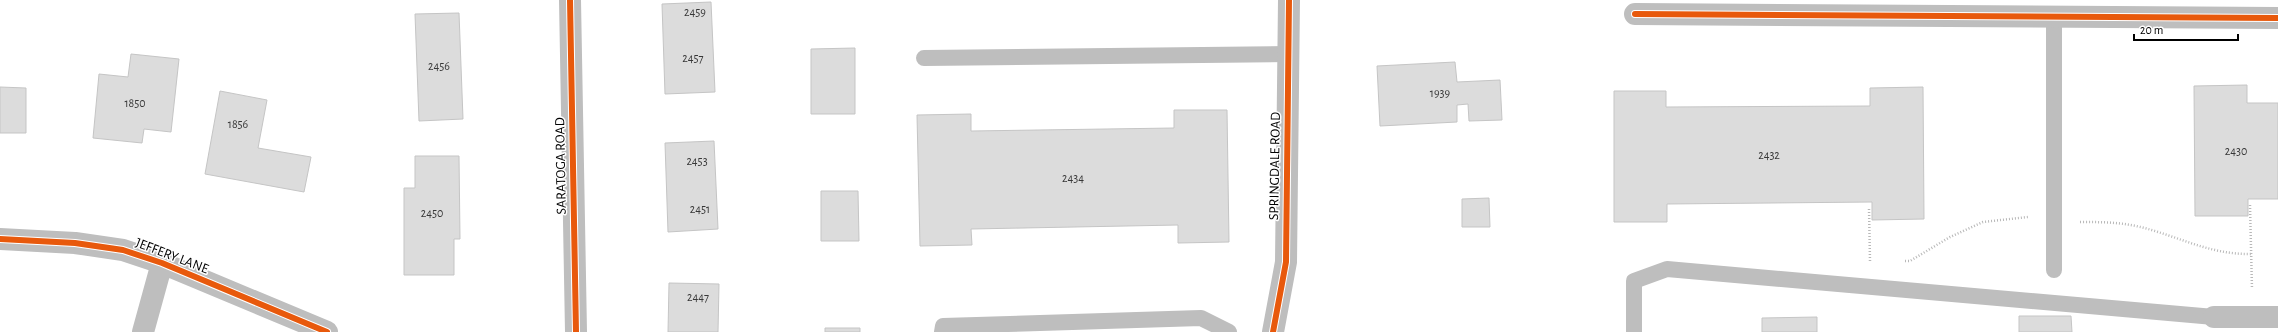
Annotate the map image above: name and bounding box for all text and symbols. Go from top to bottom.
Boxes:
house number: 2459 [684,6,706,18]
scale bar [2134,16,2238,42]
text: 20 m [2140,24,2163,36]
house number: 2457 [682,52,704,64]
house number: 2456 [428,60,450,72]
house number: 1939 [1430,87,1451,99]
house number: 1850 [124,97,146,109]
street label: SPRINGDALE ROAD [1267,112,1283,220]
street label: SARATOGA ROAD [553,117,569,215]
house number: 1856 [228,118,249,130]
house number: 2430 [2225,145,2247,157]
house number: 2432 [1758,149,1780,161]
house number: 2453 [686,155,708,167]
house number: 2434 [1062,172,1084,184]
house number: 2451 [690,203,710,215]
house number: 2450 [421,207,443,219]
street label: JEFFERY LANE [133,236,211,276]
house number: 2447 [687,291,709,303]

